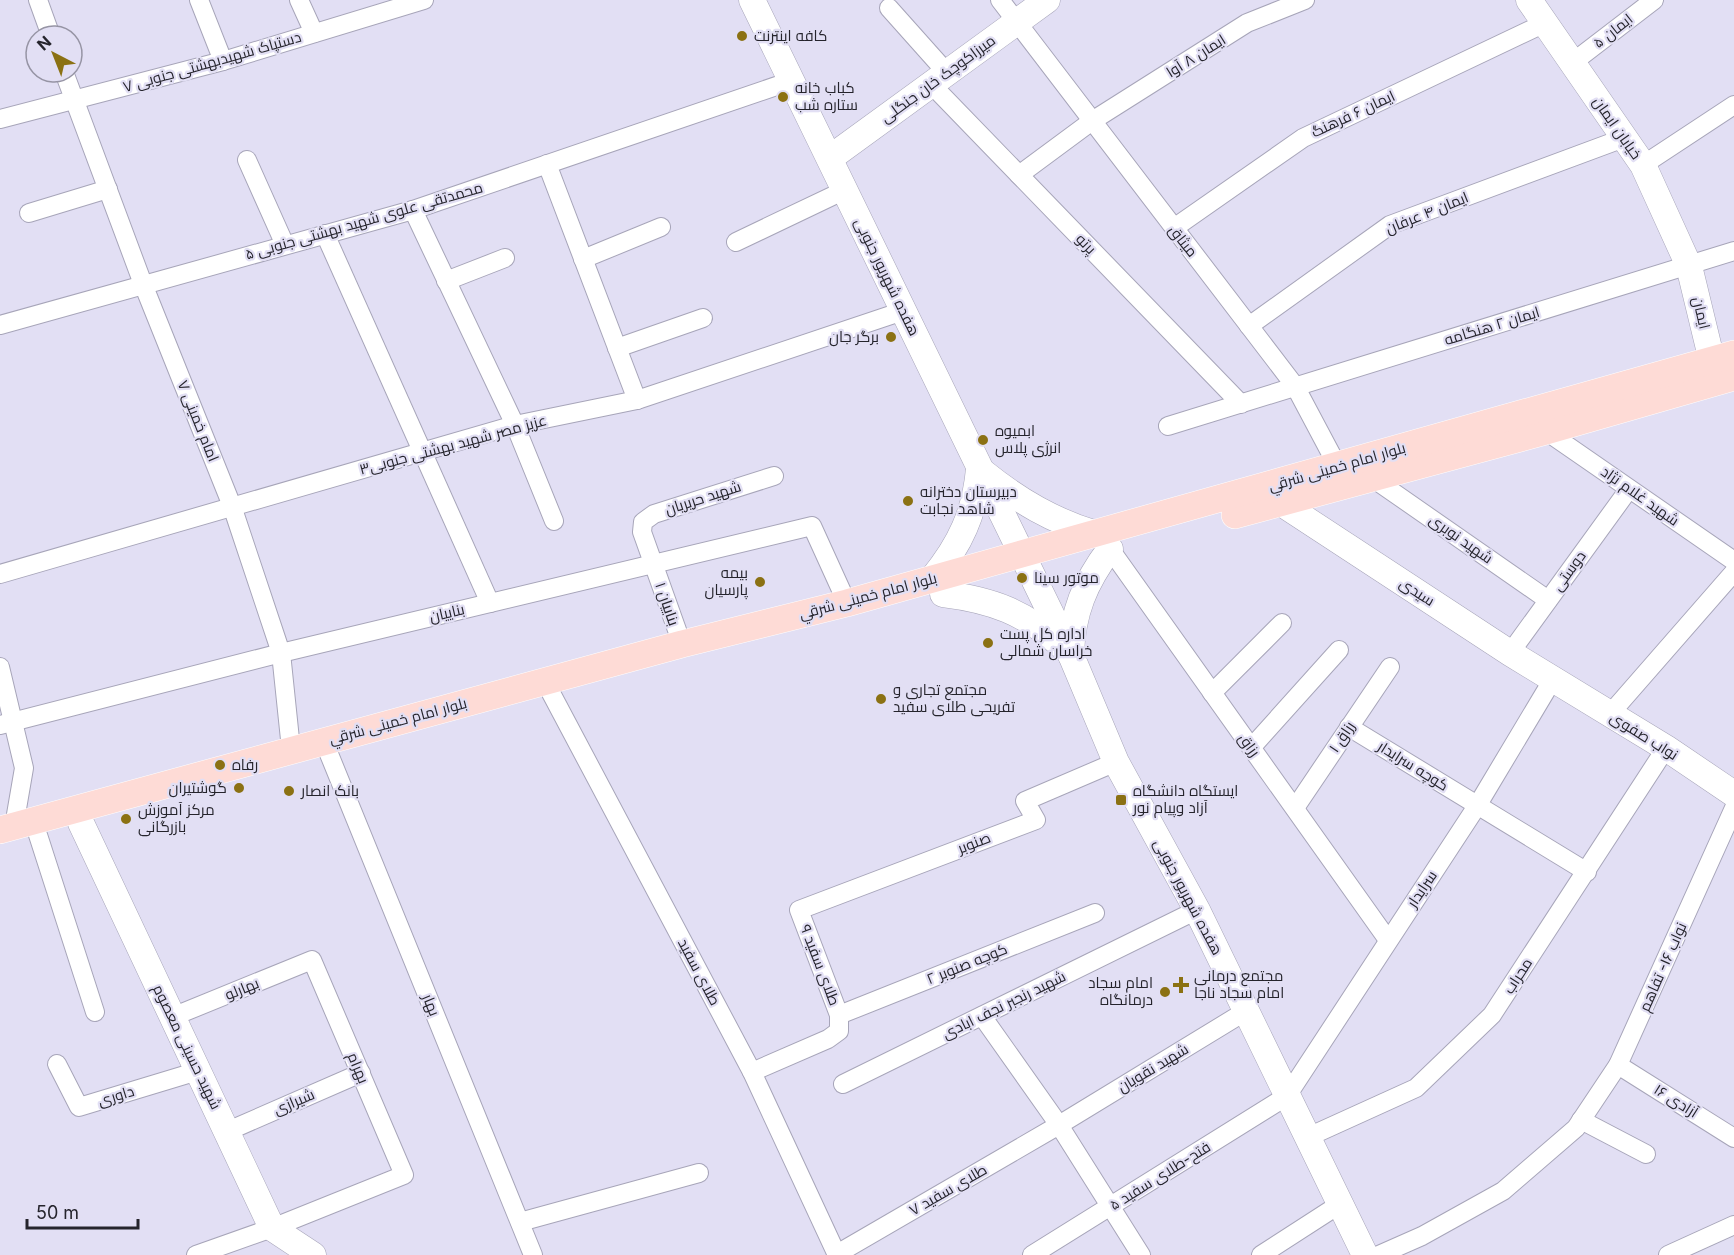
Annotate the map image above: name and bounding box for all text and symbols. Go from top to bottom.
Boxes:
street label: ایمان ۵ [1589,9,1637,53]
north arrow [24,24,84,84]
place label: کافه اینترنت [754,26,827,45]
street label: دستپاک شهیدبهشتی جنوبی ۷ [121,27,303,97]
marker: کافه اینترنت [735,29,749,43]
street label: میرزاکوچک خان جنگلی [876,30,1000,128]
street label: ایمان ۸ آوا [1162,30,1230,82]
text: N [33,31,55,54]
place label: کباب خانه ستاره شب [795,78,858,114]
street label: ایمان ۶ فرهنگ [1308,86,1398,142]
marker: کباب خانه ستاره شب [776,90,790,104]
street label: خیابان ایمان [1588,93,1646,163]
street label: محمدتقی علوی شهید بهشتی جنوبی ۵ [243,177,485,265]
street label: ایمان ۴ عرفان [1383,187,1471,239]
street label: هفده شهریور جنوبی [850,215,924,339]
street label: میثاق [1164,221,1202,261]
street label: پرتو [1071,229,1101,259]
street label: ایمان [1688,295,1714,331]
street label: ایمان ۲ هنگامه [1442,302,1542,350]
place label: برگر جان [829,327,879,347]
marker: برگر جان [884,330,898,344]
street label: امام خمینی ۷ [173,377,223,465]
street label: عزیز مصر شهید بهشتی جنوبی۳ [357,410,549,480]
place label: ابمیوه انرژی پلاس [995,421,1061,458]
marker: ابمیوه انرژی پلاس [976,433,990,447]
street label: بلوار امام خمینی شرقي [1266,438,1409,498]
street label: شهید غلام نژاد [1597,462,1683,530]
street label: شهید حریریان [662,476,744,520]
place label: دبیرستان دخترانه شاهد نجابت [920,482,1017,518]
marker: دبیرستان دخترانه شاهد نجابت [901,494,915,508]
street label: شهید نوبری [1425,510,1497,568]
street label: دوستی [1548,547,1590,595]
place label: بیمه پارسیان [704,563,748,600]
street label: بلوار امام خمینی شرقي [797,568,940,626]
place label: موتور سینا [1034,568,1099,587]
marker: موتور سینا [1015,571,1029,585]
street label: سیدی [1396,573,1438,611]
marker: بیمه پارسیان [753,575,767,589]
street label: بناییان ۱ [650,580,684,628]
street label: بناییان [427,599,467,627]
place label: اداره کل پست خراسان شمالی [1000,624,1092,661]
marker: اداره کل پست خراسان شمالی [981,636,995,650]
place label: مجتمع تجاری و تفریحی طلای سفید [893,680,1015,717]
marker: مجتمع تجاری و تفریحی طلای سفید [874,692,888,706]
street label: بلوار امام خمینی شرقي [327,693,470,751]
street label: نواب صفوی [1606,707,1682,765]
street label: رزاق ۱ [1324,717,1360,757]
street label: رزاق [1234,729,1264,761]
street label: کوچه سرایدار [1373,736,1452,796]
place label: رفاه [232,755,258,774]
marker: رفاه [213,758,227,772]
place label: گوشتیران [168,778,227,798]
marker: گوشتیران [232,781,246,795]
place label: بانک انصار [300,781,359,800]
place label: ایستگاه دانشگاه آزاد وپیام نور [1132,781,1238,818]
marker: بانک انصار [282,784,296,798]
marker: ایستگاه دانشگاه آزاد وپیام نور [1114,793,1128,807]
place label: مرکز آموزش بازرگانی [138,800,215,837]
marker: مرکز آموزش بازرگانی [119,812,133,826]
street label: صنوبر [954,828,993,858]
street label: هفده شهریور جنوبی [1149,835,1227,959]
street label: سرایدار [1402,867,1441,912]
street label: نواب ۱۶- تفاهم [1634,919,1692,1015]
street label: طلای سفید ۹ [795,922,845,1008]
street label: طلای سفید [673,935,725,1009]
street label: کوچه صنوبر ۲ [924,939,1010,989]
street label: محراب [1499,954,1536,997]
street label: شهید رنجبر نجف ابادی [939,966,1069,1044]
place label: مجتمع درمانی امام سجاد ناجا [1194,966,1284,1003]
street label: بهارلو [222,973,262,1005]
place label: امام سجاد درمانگاه [1088,973,1153,1009]
marker: مجتمع درمانی امام سجاد ناجا [1172,976,1190,994]
street label: شهید حسینی معصوم [148,981,226,1113]
marker: امام سجاد درمانگاه [1158,985,1172,999]
street label: بهار [417,990,444,1019]
street label: شهید نقویان [1114,1039,1192,1097]
street label: بهرام [343,1049,373,1087]
street label: آزادی ۱۶ [1650,1080,1702,1122]
street label: داوری [95,1081,137,1111]
street label: شیرازی [270,1084,318,1120]
street label: فتح-طلای سفید ۵ [1106,1137,1215,1216]
street label: طلای سفید ۷ [905,1160,991,1220]
scale bar [27,1192,138,1230]
text: 50 m [36,1202,79,1223]

